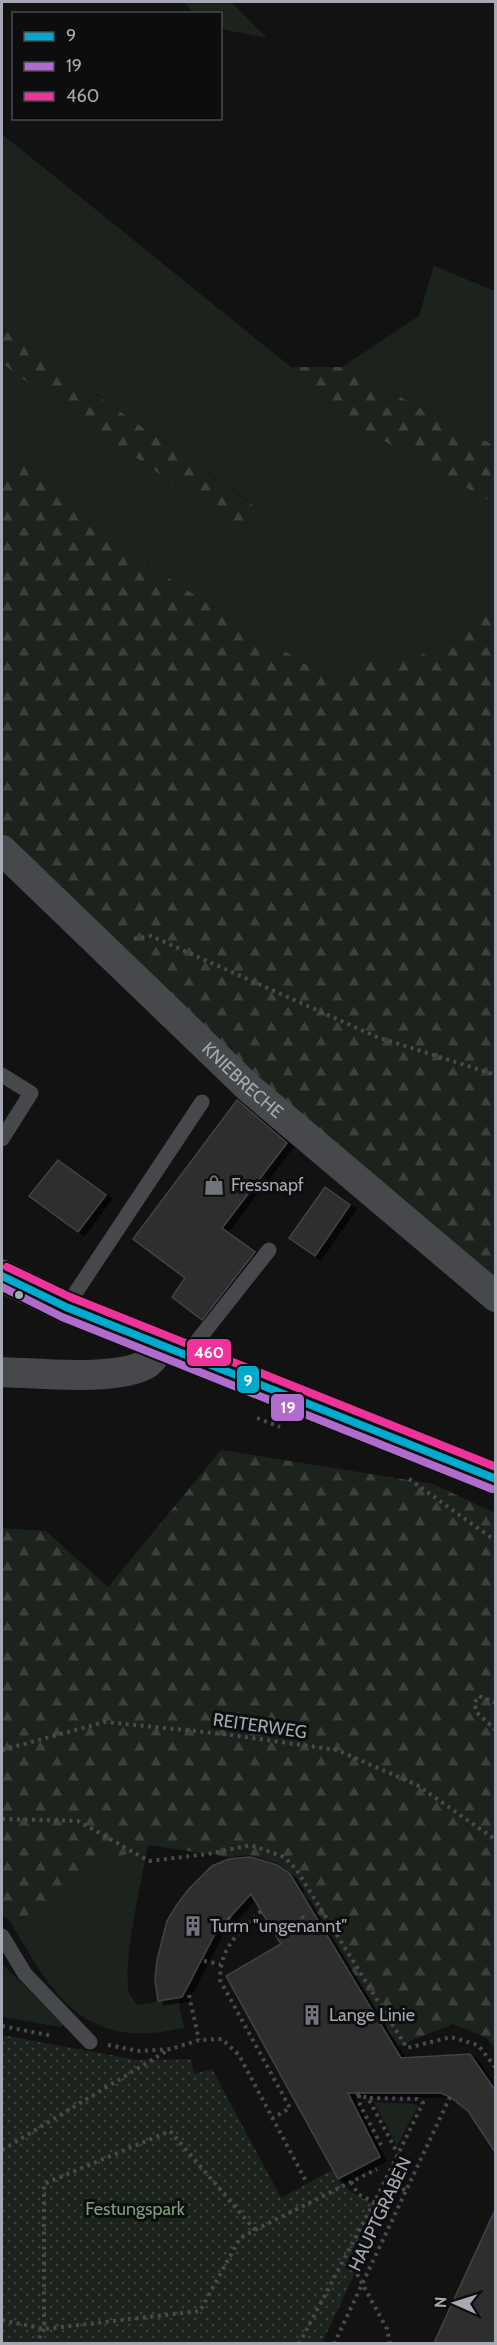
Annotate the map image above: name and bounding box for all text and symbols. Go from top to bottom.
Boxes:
legend [12,12,222,120]
text: 9 [66,25,76,47]
text: 19 [66,55,82,77]
text: 460 [66,85,99,107]
street label: KNIEBRECHE [197,1038,288,1123]
shop icon: Fressnapf [202,1173,226,1197]
place label: Fressnapf [231,1174,304,1196]
unlabelled marker [13,1289,25,1301]
line badge: 460 [186,1338,232,1367]
text: 460 [194,1343,224,1362]
line badge: 9 [236,1365,260,1394]
text: 9 [244,1371,253,1390]
line badge: 19 [270,1393,305,1422]
text: 19 [281,1398,295,1417]
street label: REITERWEG [212,1709,308,1743]
building icon: Turm "ungenannt" [181,1914,205,1938]
place label: Turm "ungenannt" [210,1915,347,1937]
building icon: Lange Linie [300,2003,324,2027]
place label: Lange Linie [329,2004,415,2026]
street label: HAUPTGRABEN [344,2153,416,2275]
park label: Festungspark [85,2198,186,2220]
north arrow [425,2273,485,2333]
text: N [431,2296,450,2308]

